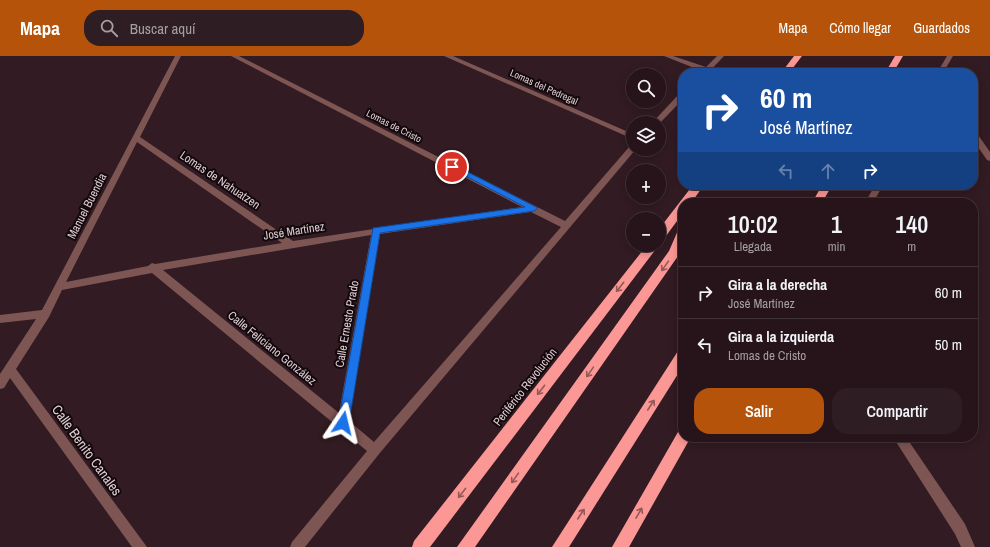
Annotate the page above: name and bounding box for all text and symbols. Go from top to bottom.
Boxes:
search box [84,10,364,46]
text: Mapa [20,15,60,41]
icon: search [98,17,120,39]
text: Buscar aquí [130,18,195,39]
text: Mapa [779,19,807,37]
text: Cómo llegar [829,19,891,37]
text: Guardados [913,19,970,37]
street label: Lomas del Pedregal [508,66,580,108]
map controls [626,68,666,252]
button: search [626,68,666,108]
text: 60 m [760,79,812,117]
icon: right [694,84,746,136]
street label: Lomas de Cristo [364,107,424,146]
text: José Martínez [760,115,853,140]
button: layers [626,116,666,156]
street label: Lomas de Nahuatzen [177,147,263,213]
pin [435,150,469,184]
icon: arrive [441,156,463,178]
icon: left [775,160,797,182]
icon: ahead [817,160,839,182]
icon: right [859,160,881,182]
button: + [626,164,666,204]
street label: Manuel Buendia [64,170,111,242]
text: 10:02 [728,208,778,240]
text: 1 [831,208,842,240]
text: 140 [895,208,928,240]
button: − [626,212,666,252]
street label: José Martínez [262,218,326,244]
text: Llegada [734,238,772,255]
text: min [828,238,845,255]
text: m [907,238,916,255]
one-way arrow [661,260,669,271]
text: Gira a la derecha [728,274,827,295]
street label: Calle Ernesto Prado [331,279,363,369]
one-way arrow [616,281,625,292]
icon: right [694,282,716,304]
text: 60 m [935,282,962,303]
text: José Martínez [728,295,795,312]
street label: Calle Feliciano González [224,307,320,389]
text: Gira a la izquierda [728,326,834,347]
icon: left [694,334,716,356]
text: 50 m [935,334,962,355]
street label: Periférico Revolución [490,345,560,429]
text: Lomas de Cristo [728,347,806,364]
one-way arrow [586,366,594,377]
one-way arrow [537,384,545,395]
button: Salir [694,388,824,434]
button: Compartir [832,388,962,434]
one-way arrow [648,399,656,411]
street label: Calle Benito Canales [48,401,126,499]
position arrow [322,402,364,444]
one-way arrow [511,472,519,483]
one-way arrow [458,488,466,499]
one-way arrow [636,507,644,519]
one-way arrow [578,508,586,520]

